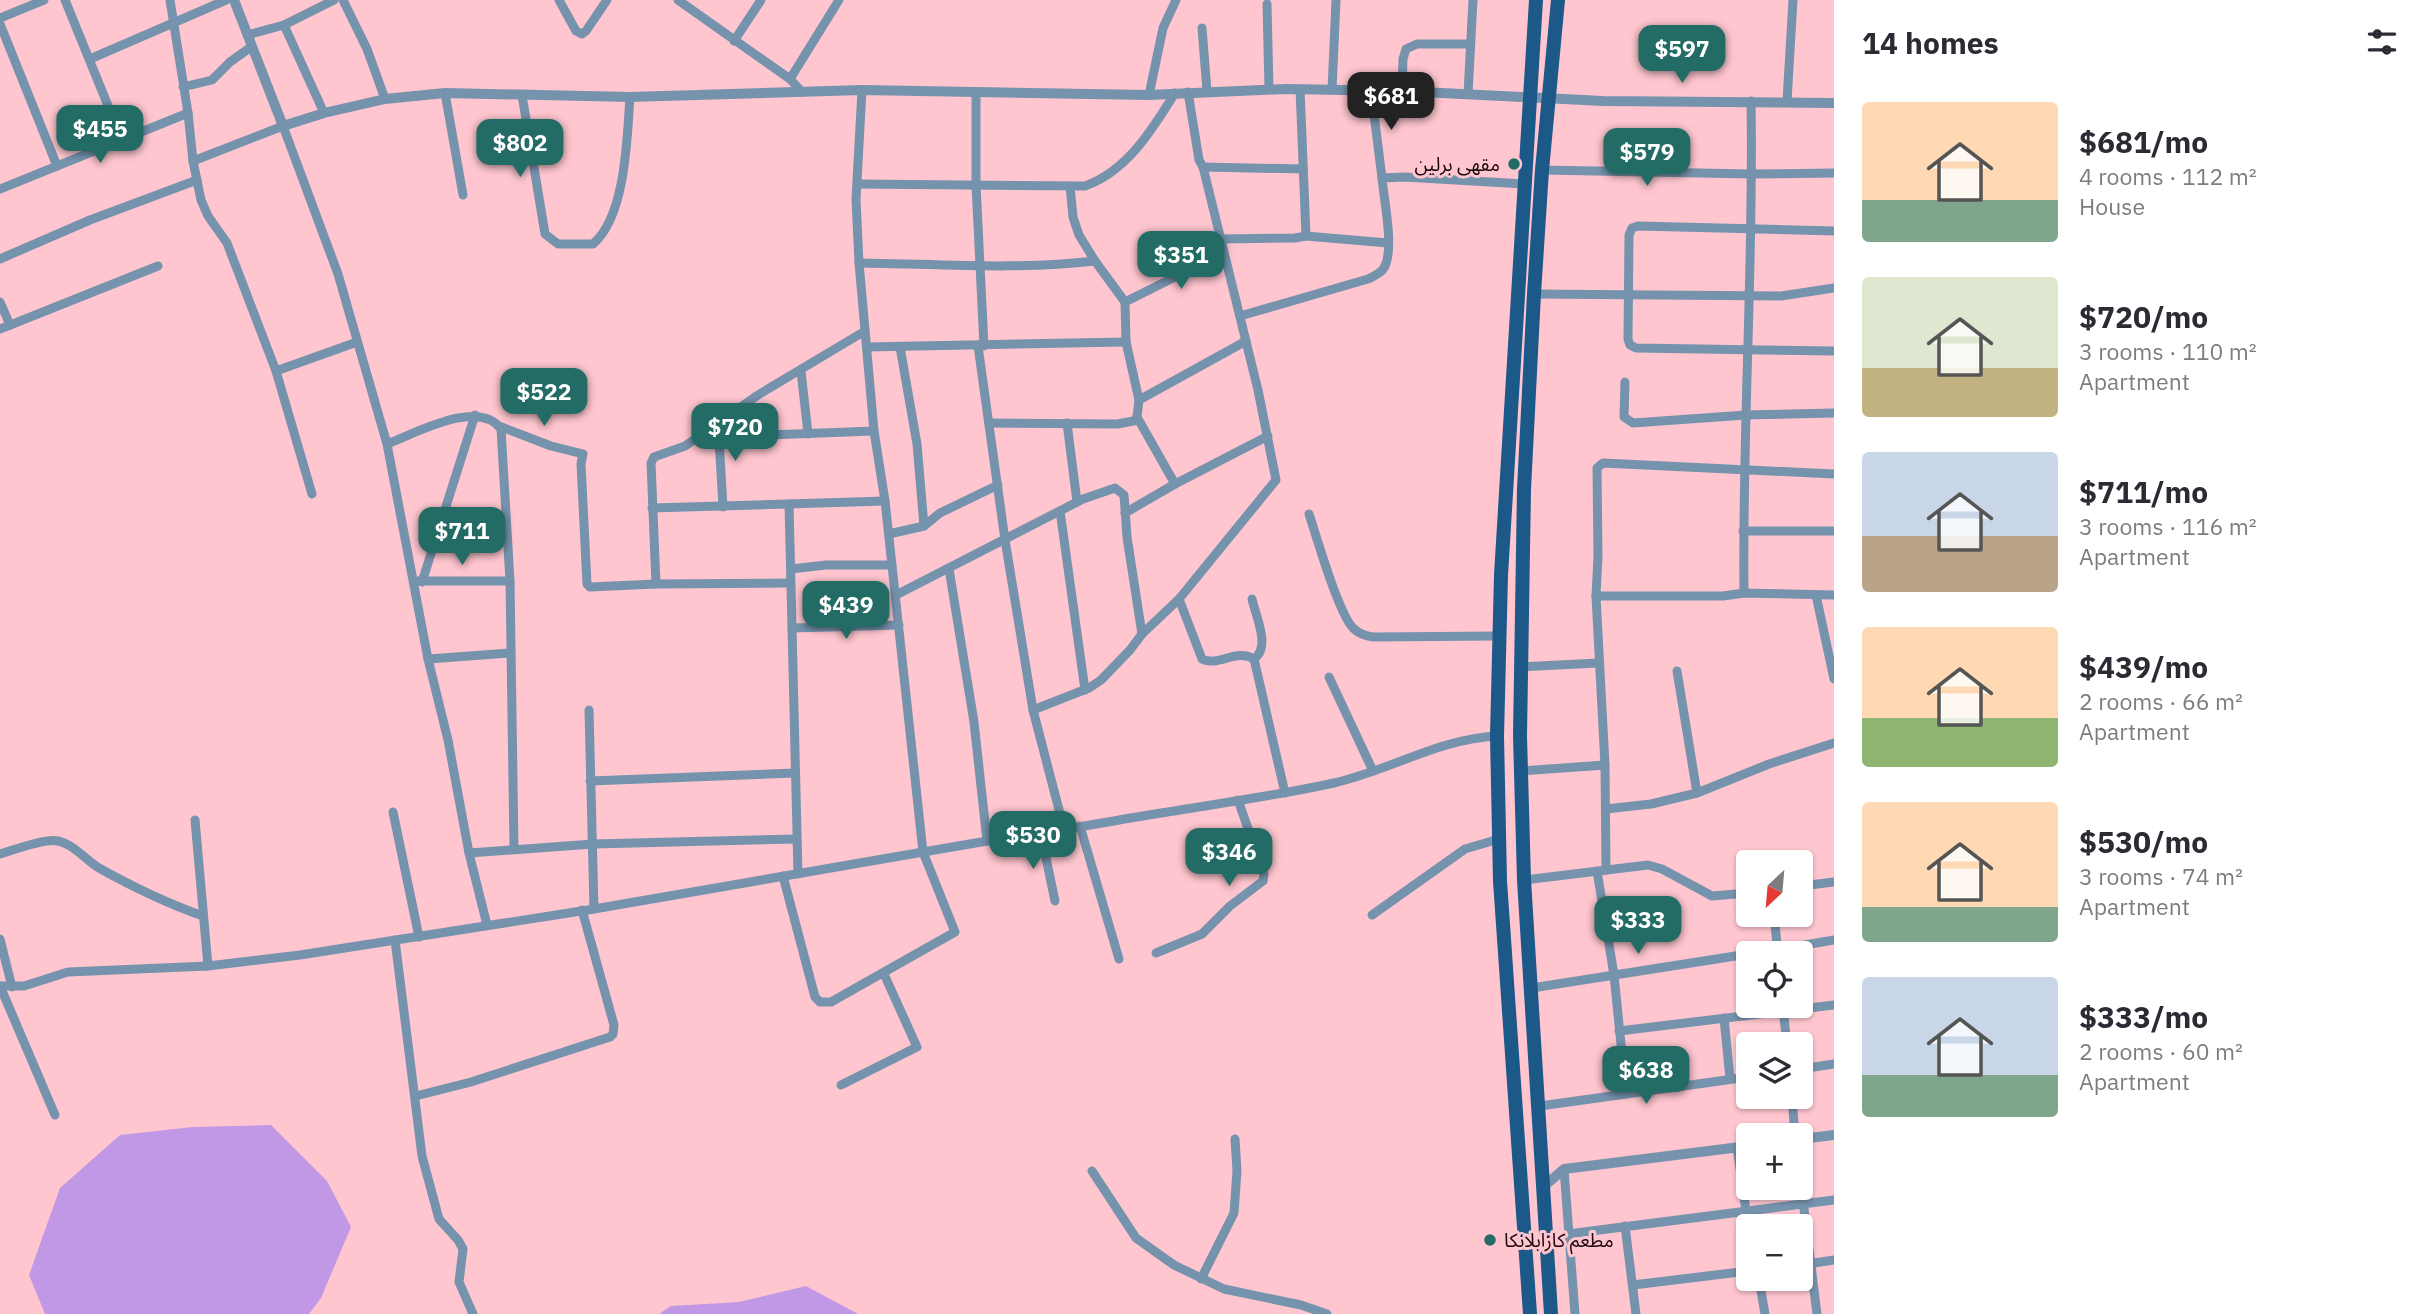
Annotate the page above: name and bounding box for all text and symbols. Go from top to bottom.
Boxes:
text: 14 homes [1862,23,1999,62]
icon: filters [2363,23,2401,61]
pin: $597 [1641,25,1723,85]
text: $597 [1654,33,1710,63]
pin: $681 [1350,72,1432,132]
text: $681 [1363,80,1419,110]
pin: $455 [59,106,141,165]
text: $455 [72,113,128,143]
pin: $802 [479,120,561,179]
text: $681/mo [2079,122,2208,161]
text: $802 [492,127,548,157]
pin: $579 [1606,128,1688,188]
icon: home [1918,130,2002,214]
text: $579 [1619,136,1675,166]
place label: مقهى برلين [1414,152,1500,176]
marker: مقهى برلين [1506,156,1522,172]
text: 4 rooms · 112 m² [2079,161,2257,191]
text: House [2079,191,2145,221]
pin: $351 [1140,232,1222,291]
text: $351 [1153,239,1209,269]
text: $720/mo [2079,297,2208,336]
icon: home [1918,305,2002,389]
text: 3 rooms · 110 m² [2079,336,2257,366]
text: Apartment [2079,366,2190,396]
pin: $522 [503,368,585,428]
text: $522 [516,376,572,406]
pin: $720 [694,404,776,463]
text: $720 [707,411,763,441]
text: $711/mo [2079,472,2208,511]
icon: home [1918,480,2002,564]
pin: $711 [421,508,503,567]
text: 3 rooms · 116 m² [2079,511,2257,541]
text: $711 [434,515,490,545]
text: Apartment [2079,541,2190,571]
pin: $439 [805,582,887,641]
text: $439 [818,589,874,619]
text: $439/mo [2079,647,2208,686]
icon: home [1918,655,2002,739]
text: 2 rooms · 66 m² [2079,686,2243,716]
text: Apartment [2079,716,2190,746]
pin: $530 [992,812,1074,871]
text: $530 [1005,819,1061,849]
text: $530/mo [2079,822,2208,861]
pin: $346 [1188,828,1270,888]
icon: home [1918,830,2002,914]
text: $346 [1201,836,1257,866]
north arrow [1736,850,1813,928]
map controls [1736,850,1813,1291]
text: 3 rooms · 74 m² [2079,861,2243,891]
text: Apartment [2079,891,2190,921]
pin: $333 [1597,897,1679,956]
text: $333 [1610,904,1666,934]
button: locate [1736,941,1813,1018]
text: $333/mo [2079,997,2208,1036]
icon: home [1918,1005,2002,1089]
button: layers [1736,1032,1813,1109]
text: 2 rooms · 60 m² [2079,1036,2243,1066]
pin: $638 [1605,1046,1687,1106]
text: $638 [1618,1054,1674,1084]
text: Apartment [2079,1066,2190,1096]
button: + [1736,1123,1813,1200]
button: − [1736,1214,1813,1291]
place label: مطعم كازابلانكا [1504,1228,1614,1255]
marker: مطعم كازابلانكا [1482,1232,1498,1248]

